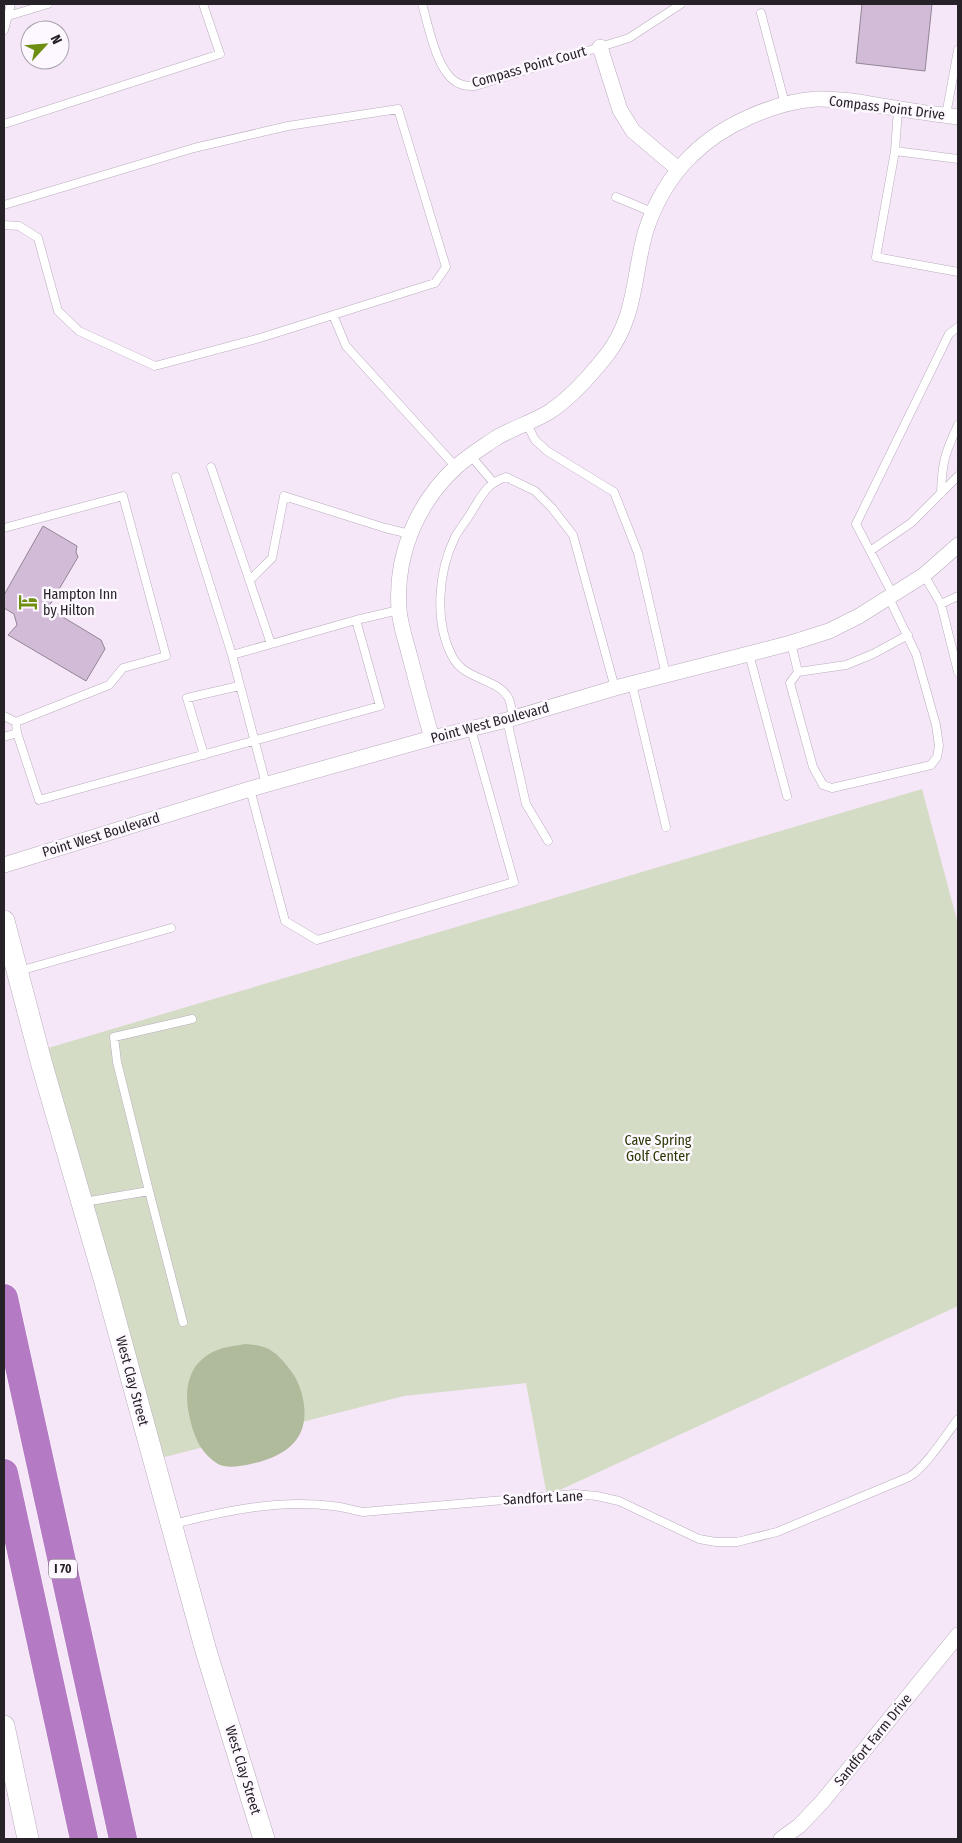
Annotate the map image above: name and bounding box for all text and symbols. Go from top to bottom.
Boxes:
north arrow [20,20,70,70]
text: N [47,32,66,47]
street label: Compass Point Court [470,42,589,91]
street label: Compass Point Drive [828,92,946,124]
place label: Hampton Inn by Hilton [43,586,117,619]
hotel icon: Hampton Inn by Hilton [17,591,39,613]
street label: Point West Boulevard [429,699,551,747]
street label: Point West Boulevard [40,809,162,861]
park label: Cave Spring Golf Center [625,1132,692,1165]
street label: West Clay Street [112,1334,152,1428]
street label: Sandfort Lane [503,1487,584,1509]
road number: I 70 [49,1560,77,1578]
street label: Sandfort Farm Drive [831,1690,915,1790]
street label: West Clay Street [221,1723,265,1817]

